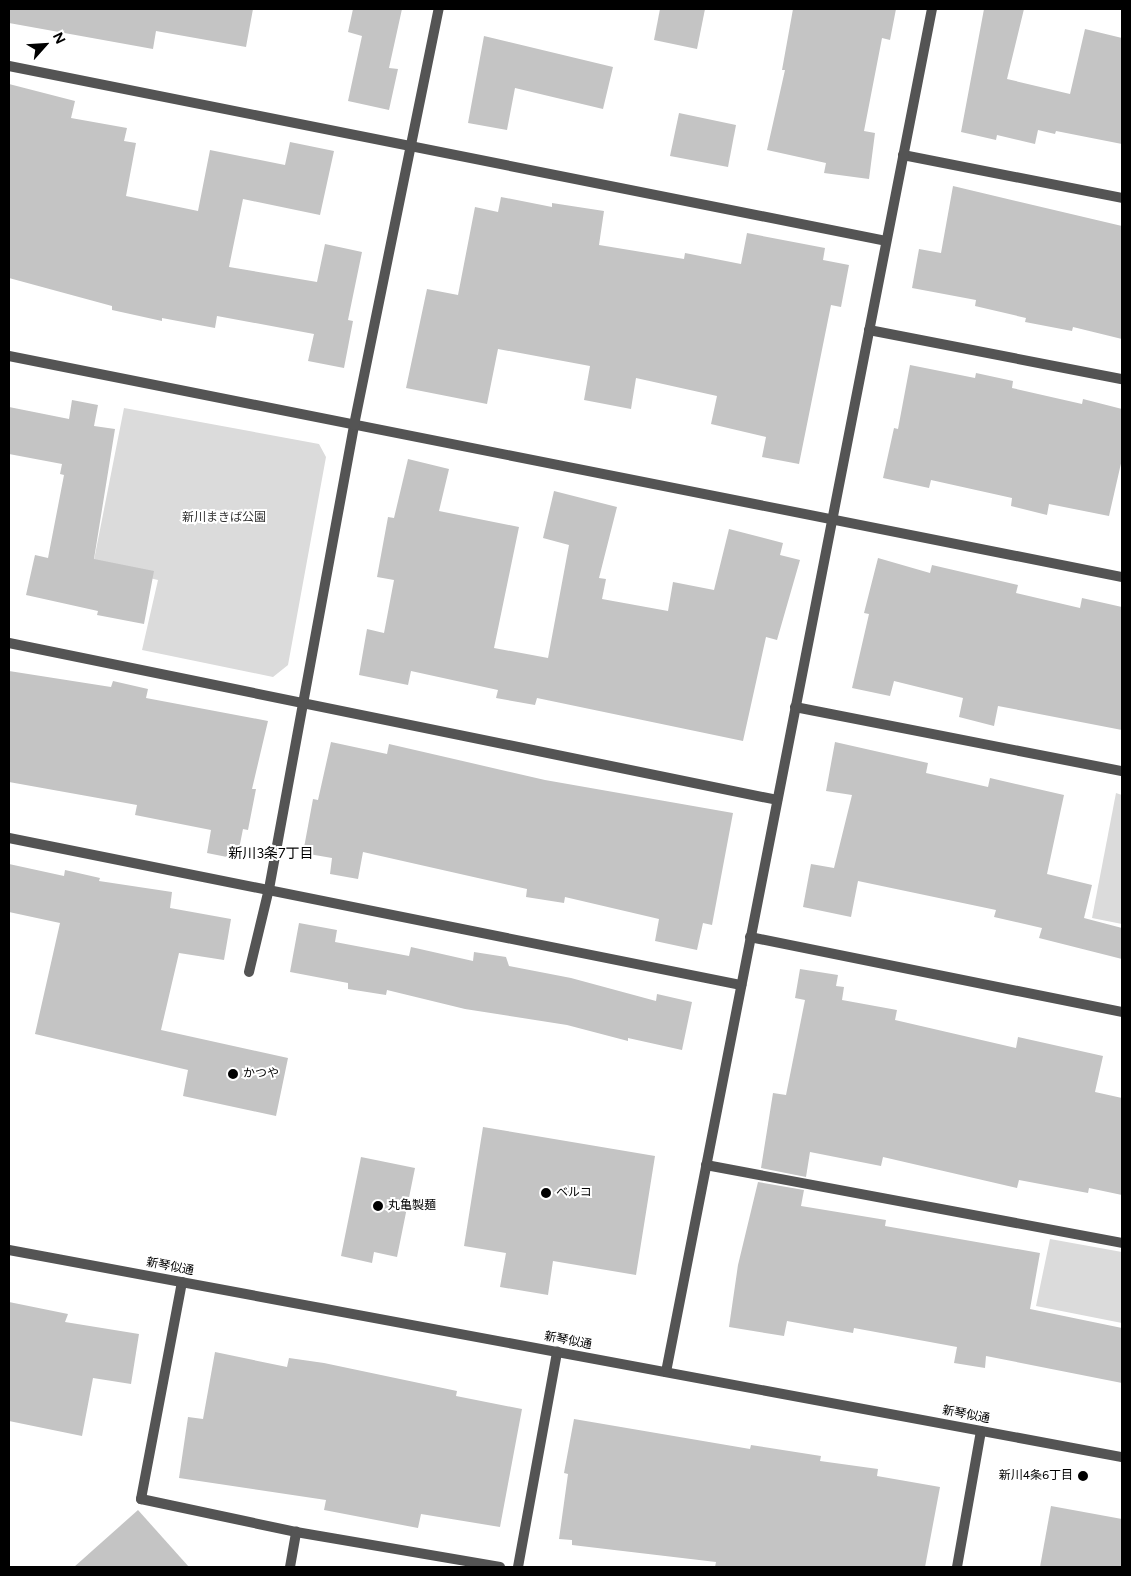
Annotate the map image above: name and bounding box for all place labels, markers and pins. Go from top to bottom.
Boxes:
place label: かつや [243,1067,279,1081]
marker: かつや [227,1068,239,1080]
place label: ベルコ [556,1186,592,1200]
marker: ベルコ [540,1187,552,1199]
place label: 丸亀製麺 [388,1199,436,1213]
marker: 丸亀製麺 [372,1200,384,1212]
place label: 新川4条6丁目 [999,1469,1073,1483]
marker: 新川4条6丁目 [1077,1470,1089,1482]

